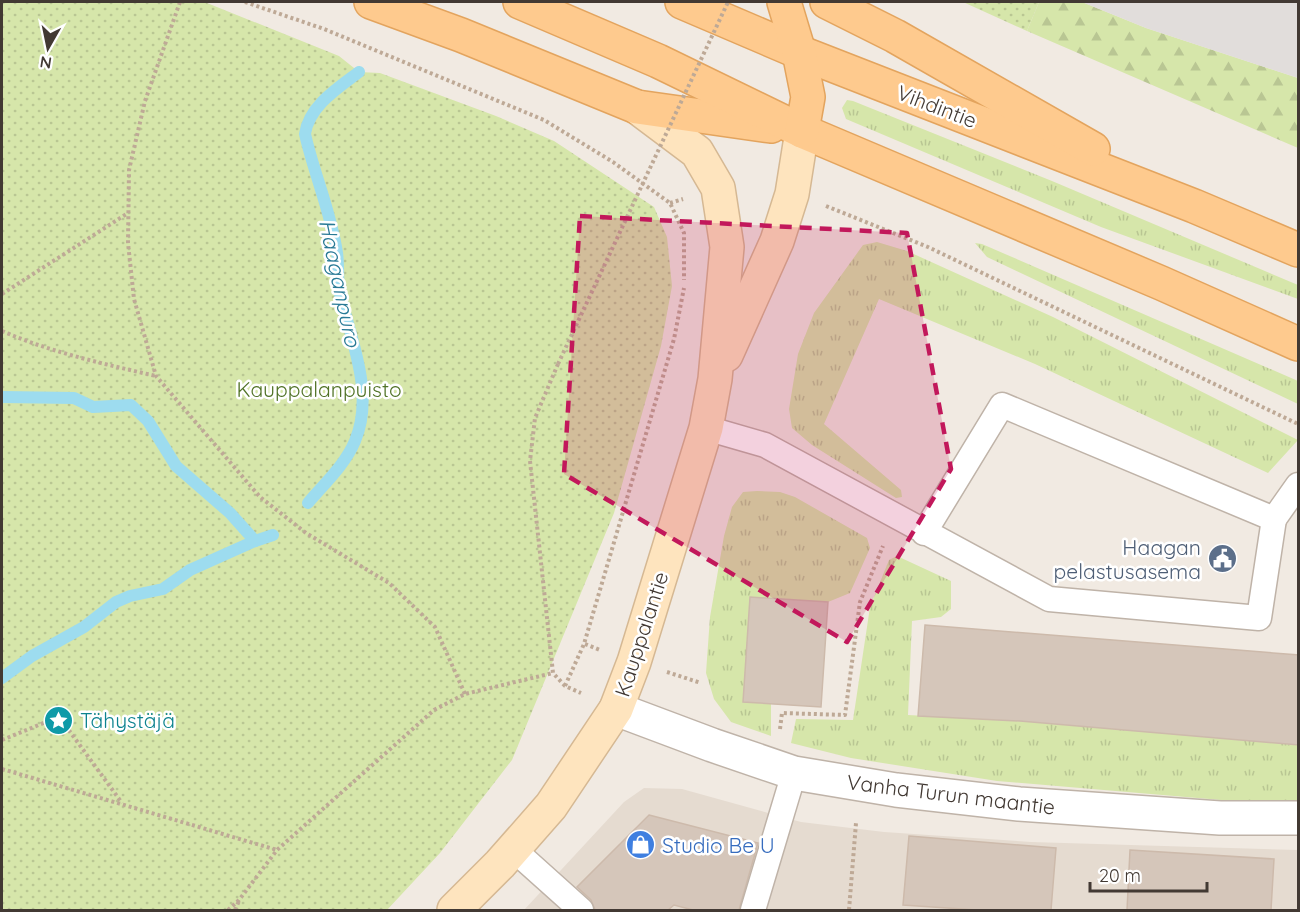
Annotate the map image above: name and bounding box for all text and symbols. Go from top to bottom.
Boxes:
north arrow [18,18,78,78]
text: N [38,52,53,74]
street label: Vihdintie [893,79,981,133]
water label: Haaganpuro [313,217,368,351]
park label: Kauppalanpuisto [236,376,402,402]
place label: Haagan pelastusasema [1054,534,1201,584]
public building icon: Haagan pelastusasema [1206,543,1238,575]
street label: Kauppalantie [609,568,673,700]
place icon: Tähystäjä [43,704,75,736]
place label: Tähystäjä [80,707,175,733]
street label: Vanha Turun maantie [846,768,1056,820]
shop icon: Studio Be U [625,829,657,861]
place label: Studio Be U [662,832,775,858]
scale bar [1090,855,1207,893]
text: 20 m [1099,864,1141,887]

